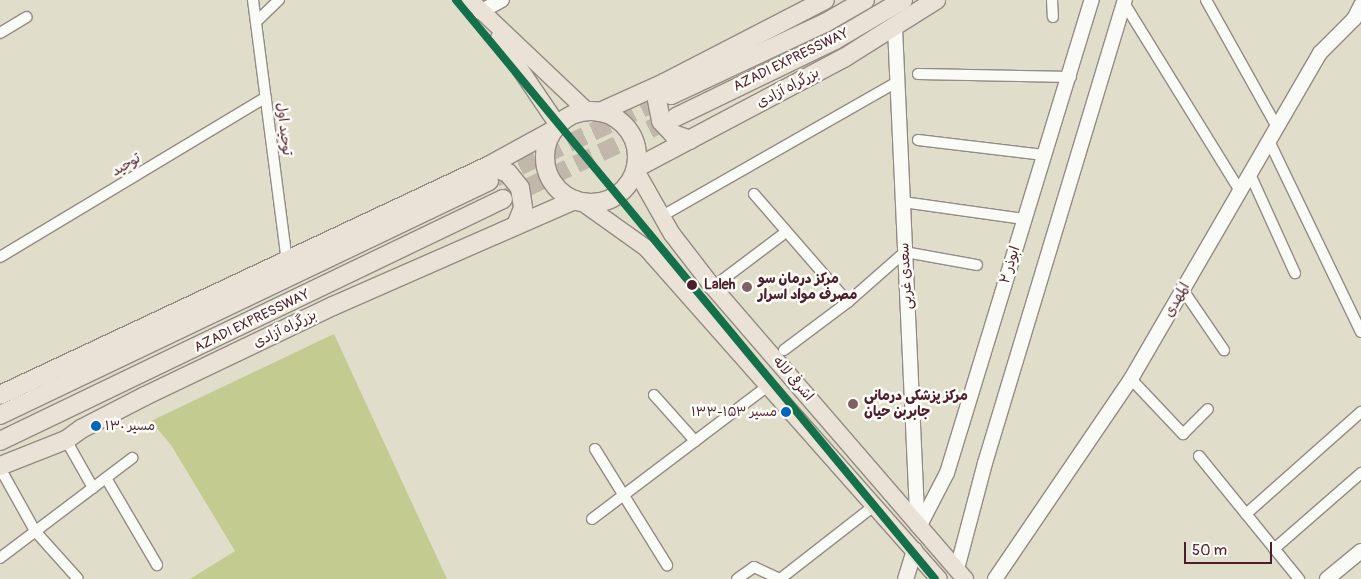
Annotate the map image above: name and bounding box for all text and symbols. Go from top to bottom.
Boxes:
street label: AZADI EXPRESSWAY [730,25,852,95]
street label: بزرگراه آزادی [754,65,822,111]
street label: توحید اول [272,102,296,156]
street label: توحید [108,150,144,180]
street label: سعدی غربی [896,242,916,310]
street label: ابوذر ۲ [996,244,1024,286]
place label: مرکز درمان سو مصرف مواد اسرار [758,271,857,304]
marker: Laleh [683,276,701,294]
place label: Laleh [704,277,735,293]
marker: مرکز درمان سو مصرف مواد اسرار [740,280,754,294]
street label: المهدی [1160,280,1194,320]
street label: AZADI EXPRESSWAY [191,286,313,356]
street label: بزرگراه آزادی [251,306,319,352]
street label: اشرفی لاله [769,353,817,405]
place label: مرکز پزشکی درمانی جابربن حیان [864,388,968,421]
marker: مرکز پزشکی درمانی جابربن حیان [846,397,860,411]
place label: مسیر ۱۵۳-۱۳۳ [691,404,777,420]
marker: مسیر ۱۵۳-۱۳۳ [781,407,791,417]
place label: مسیر ۱۳۰ [105,418,155,434]
marker: مسیر ۱۳۰ [91,421,101,431]
scale bar [1186,532,1274,564]
text: 50 m [1192,541,1227,560]

